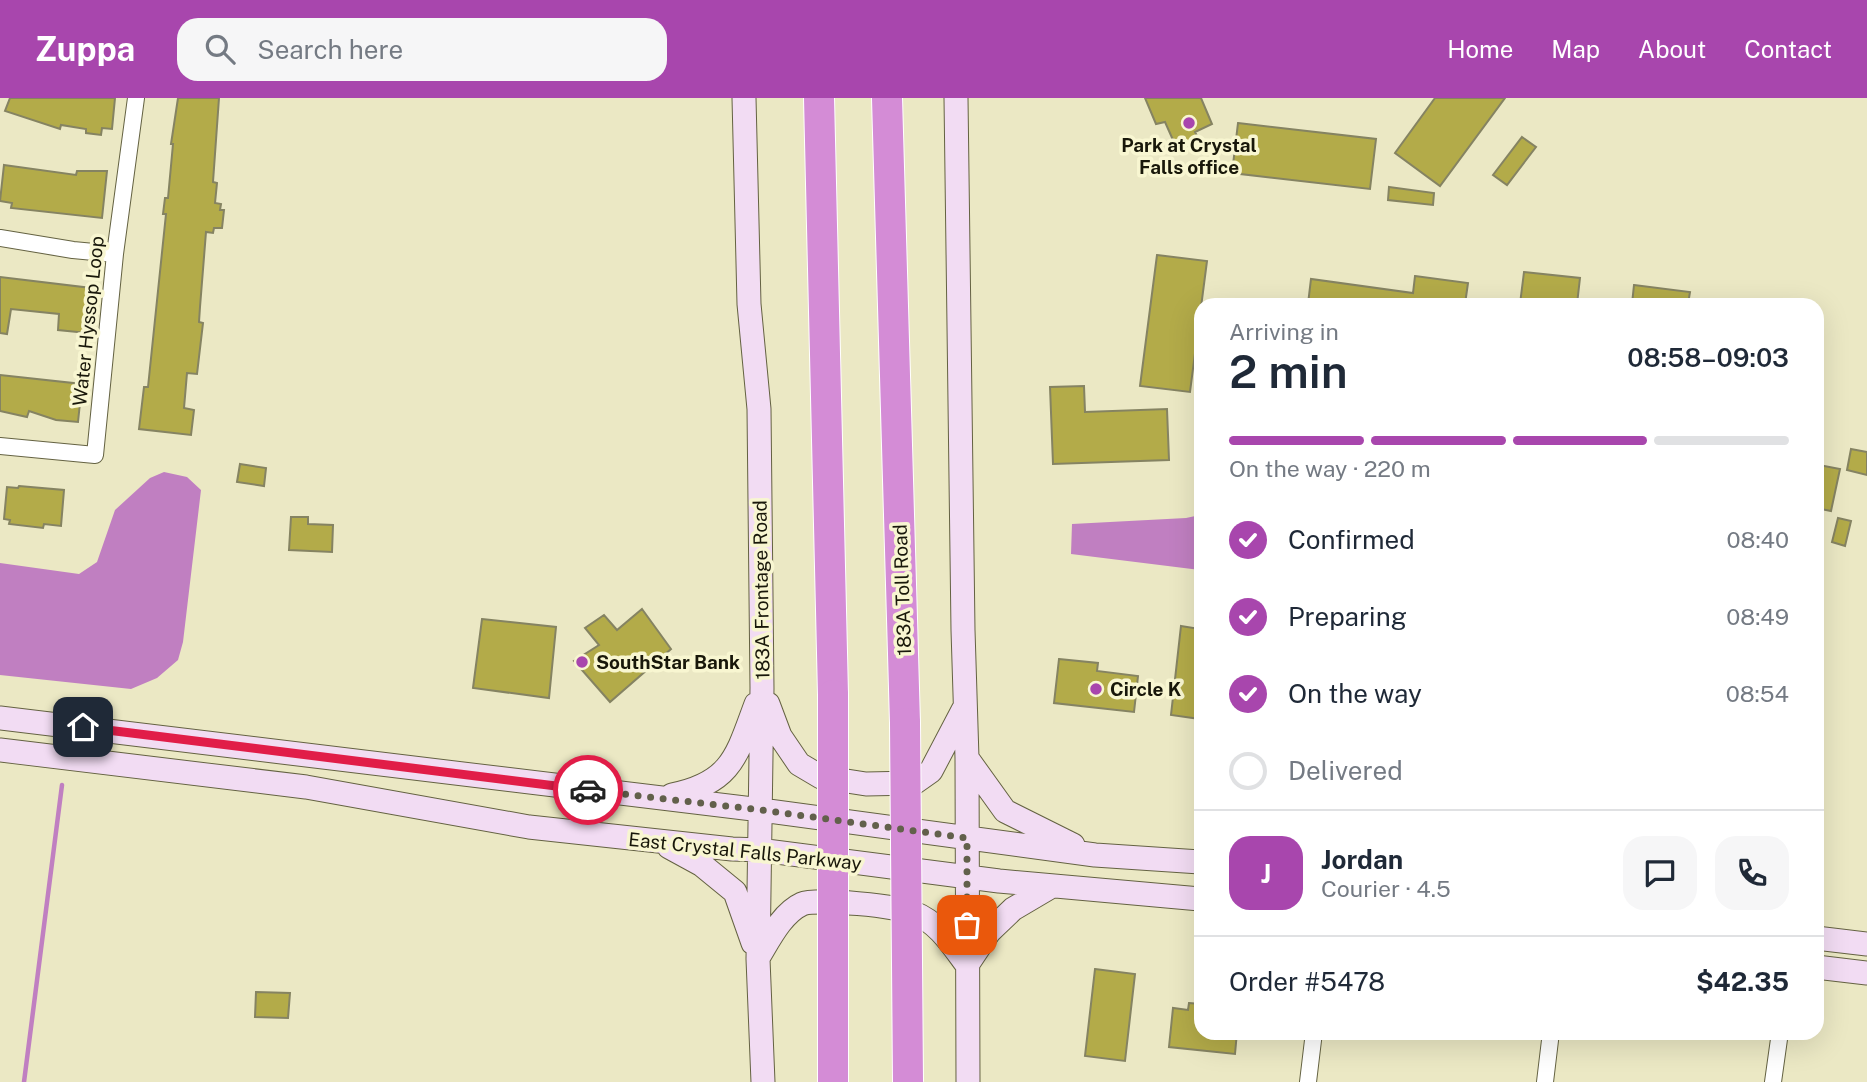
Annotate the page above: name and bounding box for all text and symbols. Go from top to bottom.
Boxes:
search box [177,18,667,81]
text: Zuppa [35,30,135,68]
icon: search [201,30,239,68]
text: Search here [257,34,403,65]
text: Home [1447,35,1513,63]
text: Map [1551,35,1600,63]
text: About [1638,35,1706,63]
text: Contact [1744,35,1832,63]
marker: Park at Crystal Falls office [1181,115,1197,131]
place label: Park at Crystal Falls office [1121,134,1257,178]
street label: Water Hyssop Loop [68,235,108,407]
text: Arriving in [1229,318,1339,345]
text: 08:58–09:03 [1627,342,1789,373]
text: 2 min [1229,344,1348,398]
text: On the way · 220 m [1229,455,1431,482]
street label: 183A Frontage Road [748,500,774,680]
icon: check [1229,521,1267,559]
street label: 183A Toll Road [889,524,915,656]
text: Confirmed [1288,524,1415,555]
text: 08:40 [1727,526,1789,553]
icon: check [1229,598,1267,636]
text: Preparing [1288,601,1407,632]
text: 08:49 [1726,603,1789,630]
place label: SouthStar Bank [596,651,740,673]
marker: SouthStar Bank [574,654,590,670]
icon: check [1229,675,1267,713]
place label: Circle K [1110,678,1182,700]
text: On the way [1288,678,1422,709]
text: 08:54 [1726,680,1789,707]
marker: Circle K [1088,681,1104,697]
pin [53,697,113,757]
icon: home [64,708,102,746]
courier [553,755,623,825]
text: Delivered [1288,755,1403,786]
icon: car [569,771,607,809]
street label: East Crystal Falls Parkway [627,828,863,874]
button: chat [1623,836,1697,910]
button: phone [1715,836,1789,910]
text: Jordan [1321,844,1403,875]
text: J [1261,858,1271,889]
text: Courier · 4.5 [1321,875,1451,902]
pin [937,895,997,955]
icon: bag [948,906,986,944]
text: Order #5478 [1229,966,1385,997]
text: $42.35 [1696,966,1789,997]

